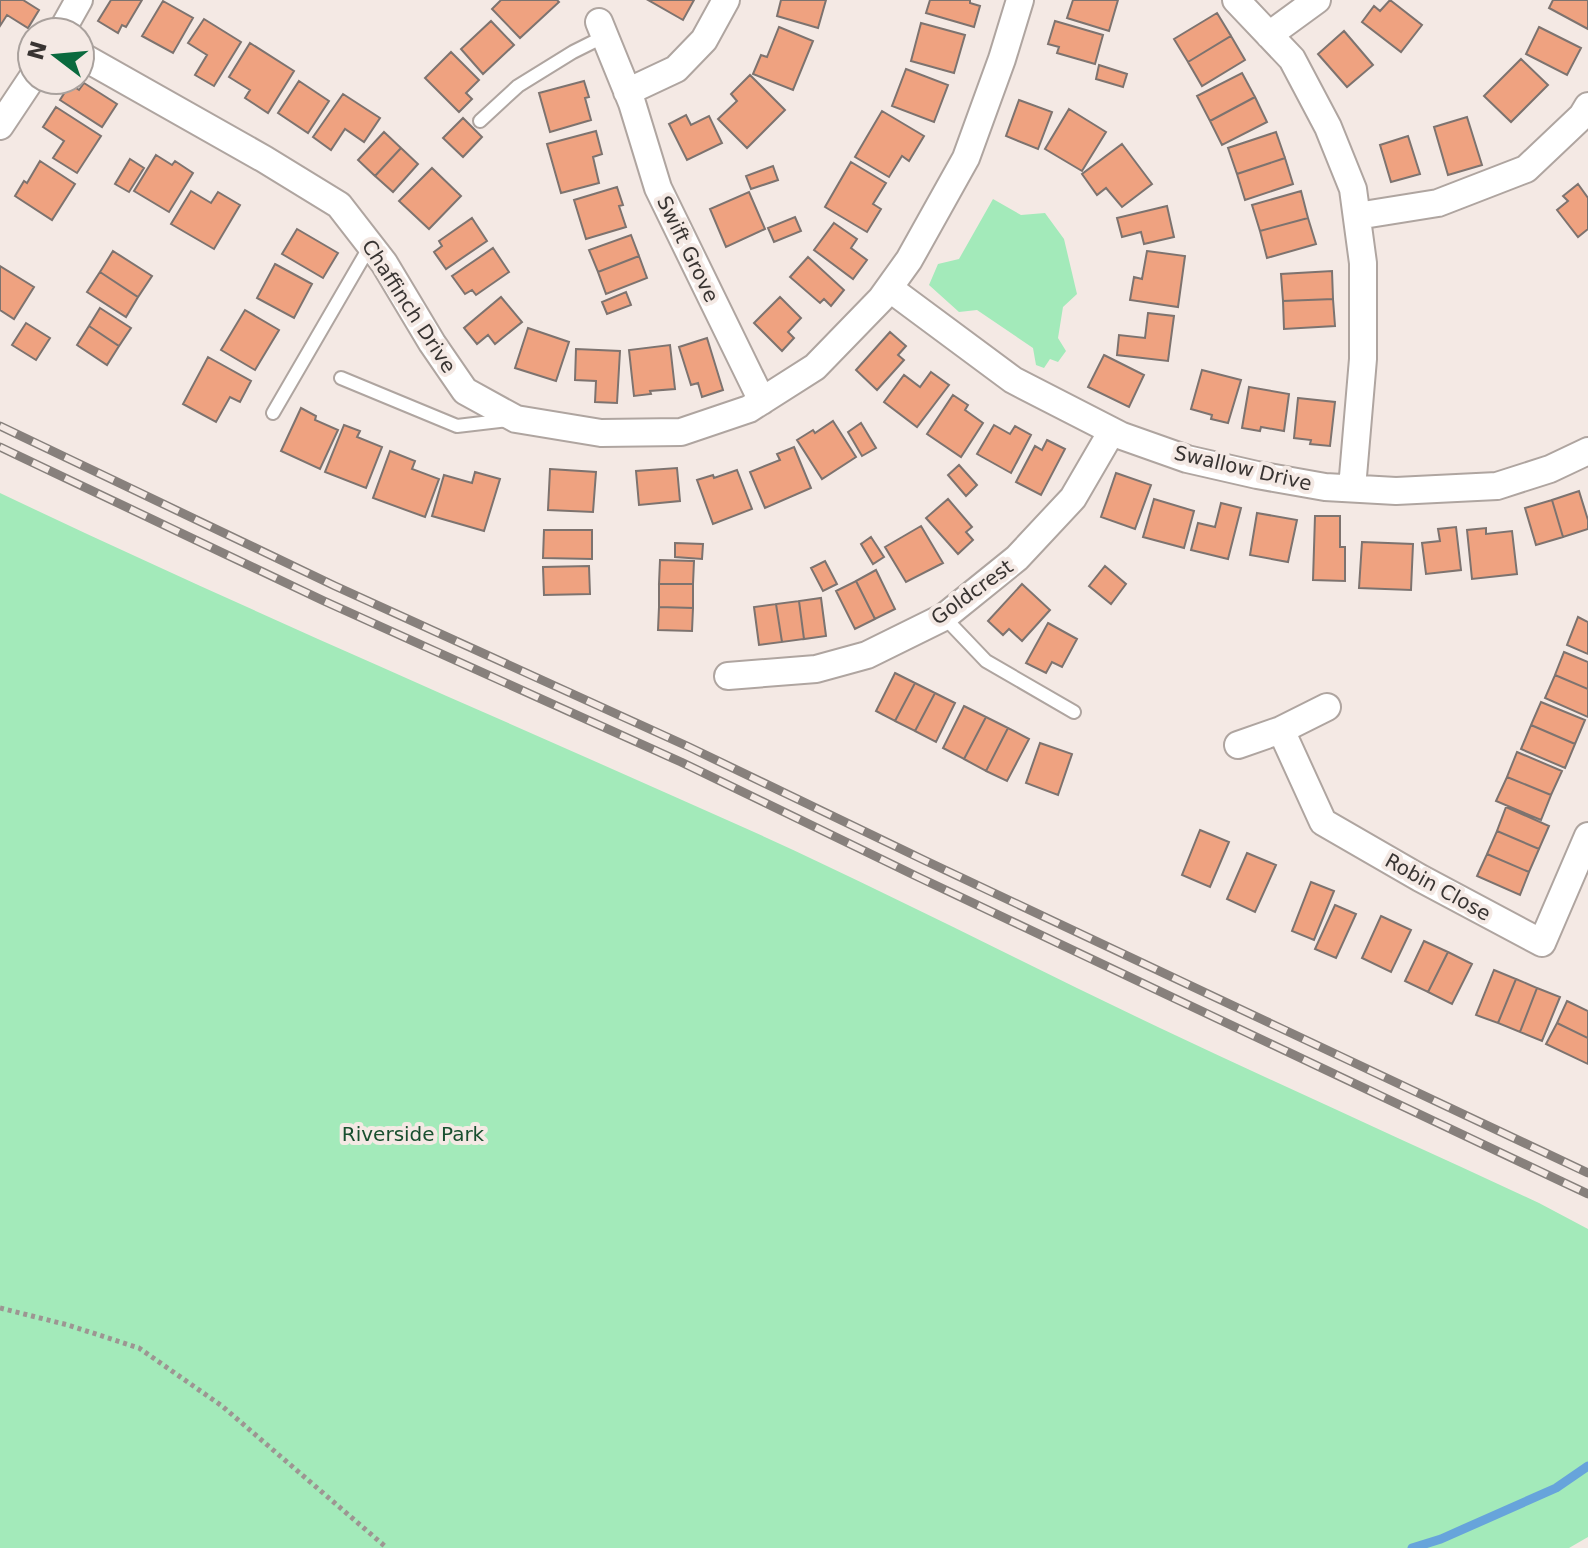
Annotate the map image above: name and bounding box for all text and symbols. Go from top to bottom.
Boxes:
north arrow [16,16,96,96]
text: N [23,38,52,63]
street label: Swift Grove [652,192,724,306]
street label: Chaffinch Drive [357,235,461,377]
street label: Swallow Drive [1172,440,1314,496]
street label: Goldcrest [926,554,1018,630]
street label: Robin Close [1381,848,1495,926]
park label: Riverside Park [342,1122,485,1146]

